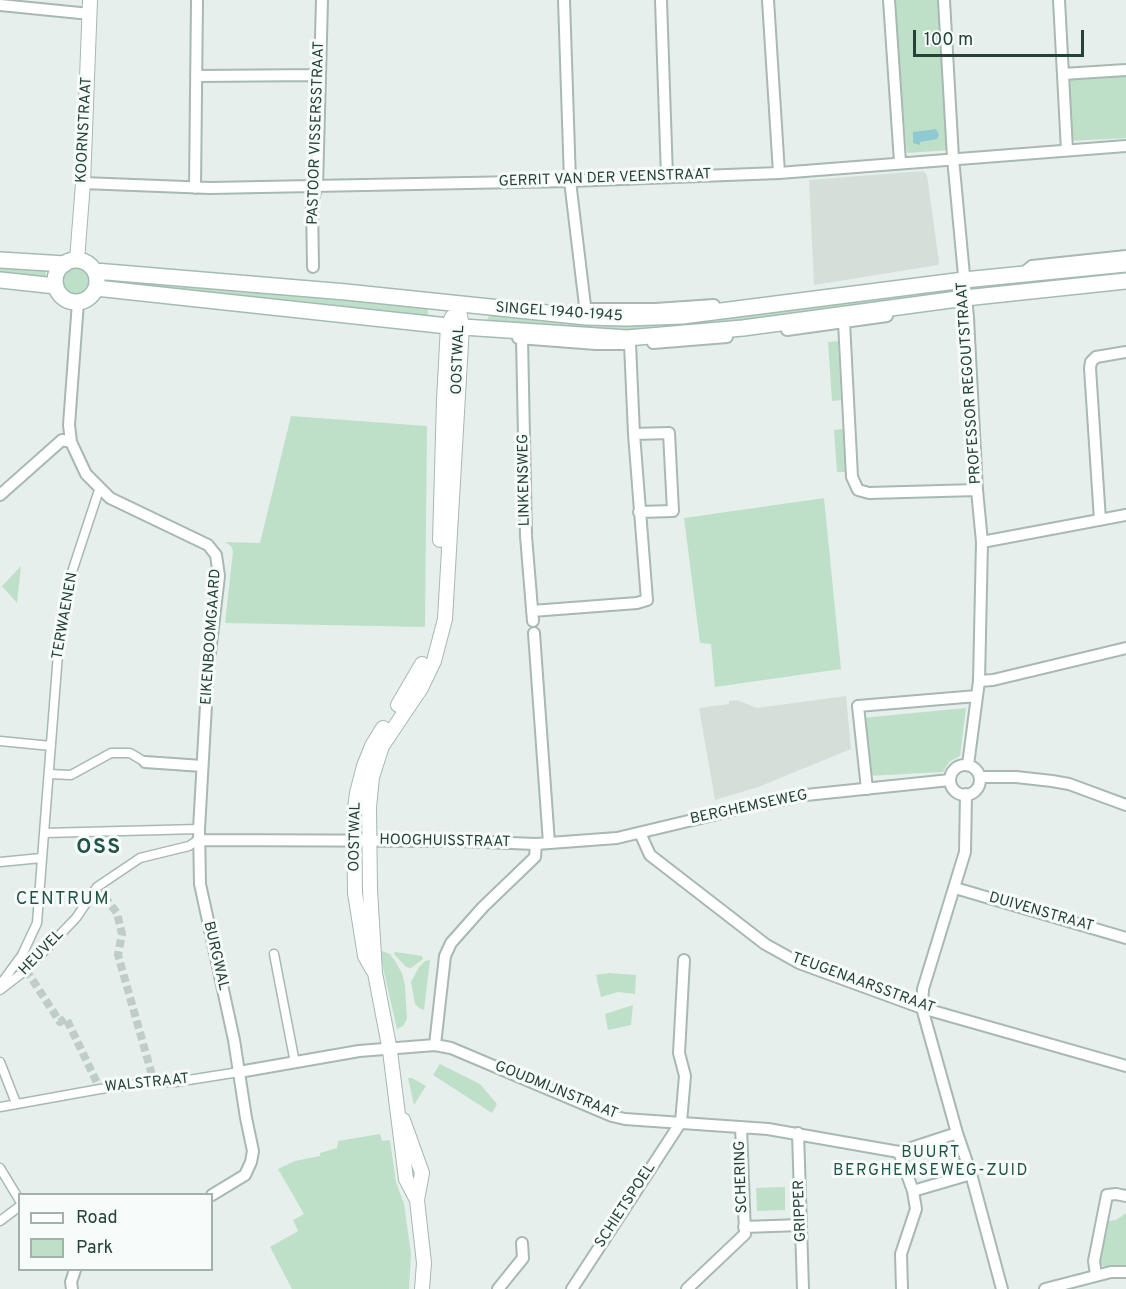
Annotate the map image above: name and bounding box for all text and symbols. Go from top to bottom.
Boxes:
scale bar [916,18,1087,56]
text: 100 m [924,29,973,52]
street label: PASTOOR VISSERSSTRAAT [305,41,329,225]
street label: KOORNSTRAAT [73,76,97,184]
street label: GERRIT VAN DER VEENSTRAAT [498,166,712,192]
street label: PROFESSOR REGOUTSTRAAT [954,281,986,485]
street label: SINGEL 1940-1945 [495,300,623,326]
street label: OOSTWAL [449,325,469,395]
street label: LINKENSWEG [515,434,535,526]
street label: EIKENBOOMGAARD [198,568,226,706]
street label: TERWAENEN [49,571,83,661]
street label: BERGHEMSEWEG [689,787,809,829]
street label: OOSTWAL [346,802,366,872]
street label: HOOGHUISSTRAAT [379,832,511,852]
district label: OSS [76,836,122,862]
district label: CENTRUM [16,889,110,911]
street label: DUIVENSTRAAT [986,889,1096,937]
street label: BURGWAL [198,920,232,992]
street label: HEUVEL [16,926,68,980]
street label: TEUGENAARSSTRAAT [789,950,937,1018]
street label: GOUDMIJNSTRAAT [492,1058,620,1124]
street label: WALSTRAAT [104,1071,190,1097]
street label: SCHERING [732,1140,752,1214]
district label: BUURT BERGHEMSEWEG-ZUID [833,1144,1029,1182]
street label: SCHIETSPOEL [592,1160,660,1252]
street label: GRIPPER [791,1180,811,1242]
legend [18,1193,213,1271]
text: Road [76,1207,118,1230]
text: Park [76,1237,113,1260]

